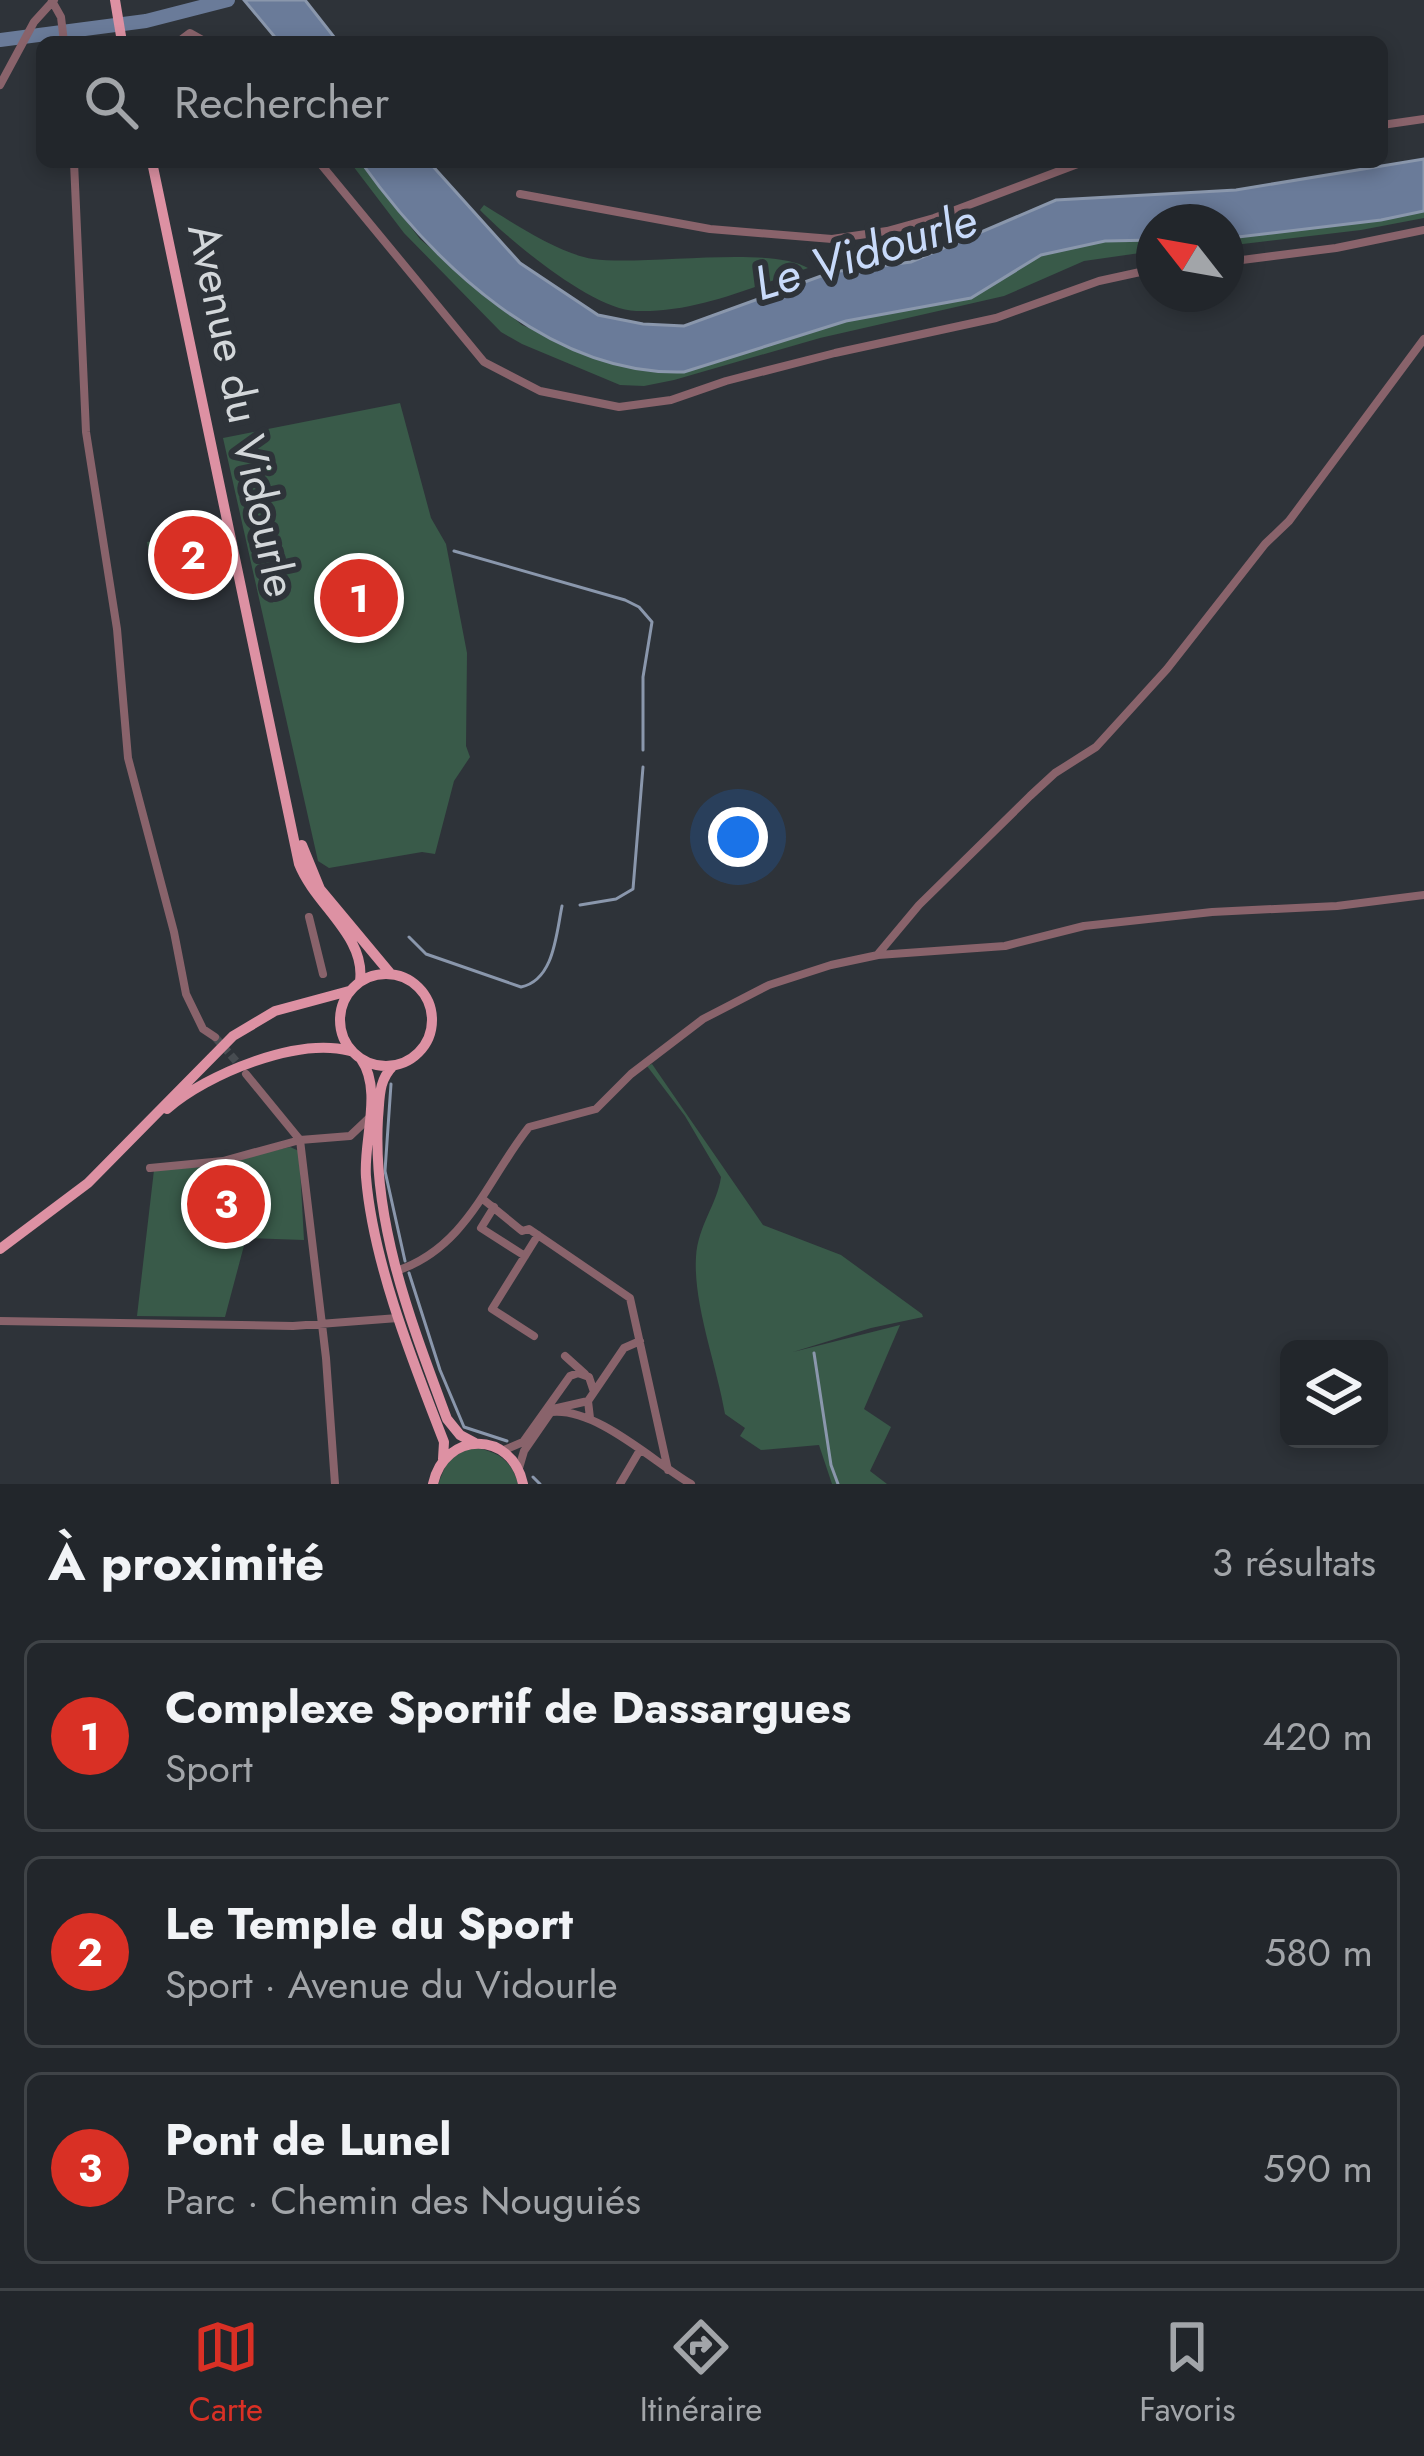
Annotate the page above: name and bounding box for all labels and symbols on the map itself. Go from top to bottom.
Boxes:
water label: Le Vidourle [745,185,985,318]
north arrow [1136,204,1244,312]
street label: Avenue du Vidourle [171,217,314,603]
pin: 2 [154,510,232,600]
pin: 1 [320,553,398,643]
your location [708,807,768,867]
pin: 3 [187,1159,265,1249]

